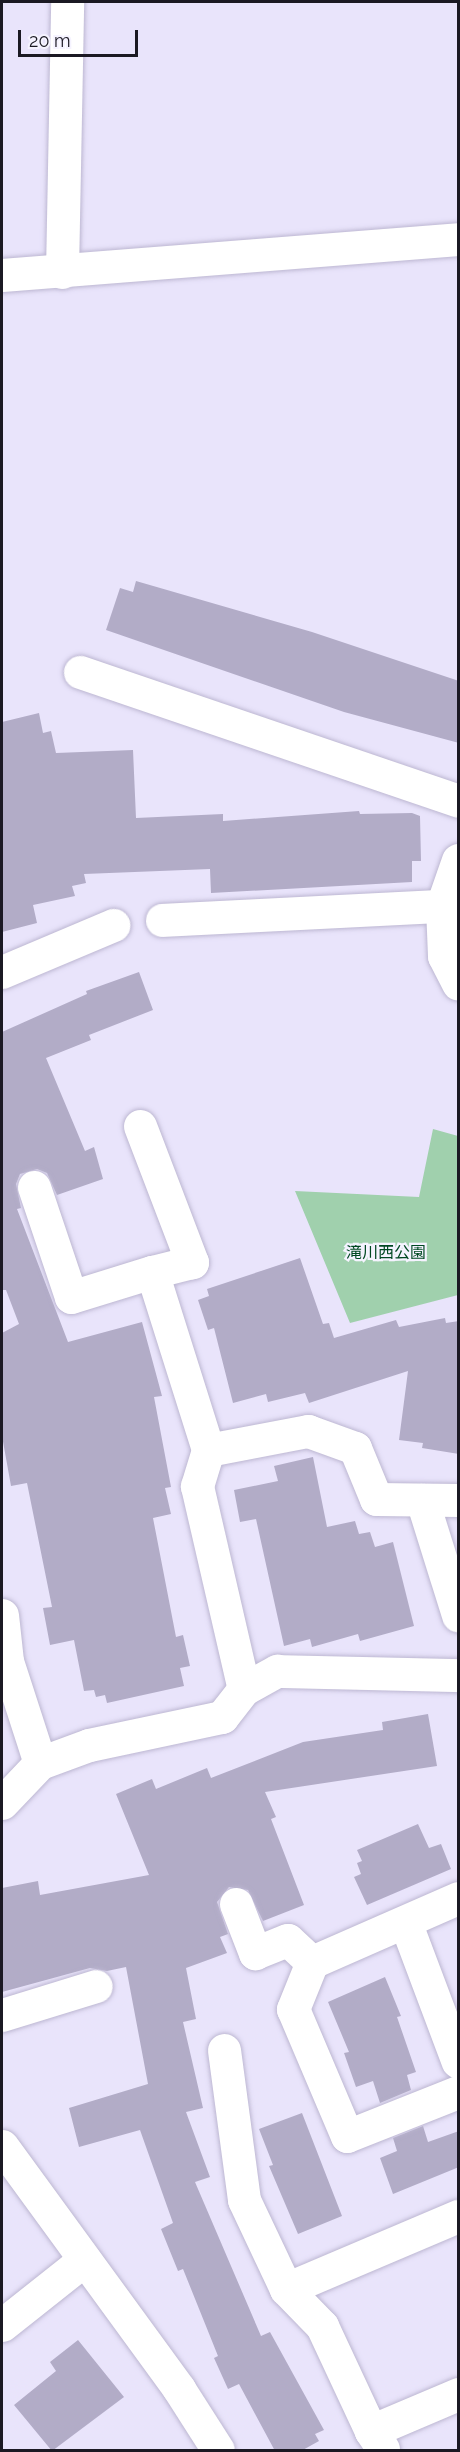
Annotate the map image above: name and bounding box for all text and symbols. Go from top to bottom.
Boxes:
scale bar [21,18,141,56]
text: 20 m [29,30,71,51]
park label: 滝川西公園 [346,1243,426,1263]

